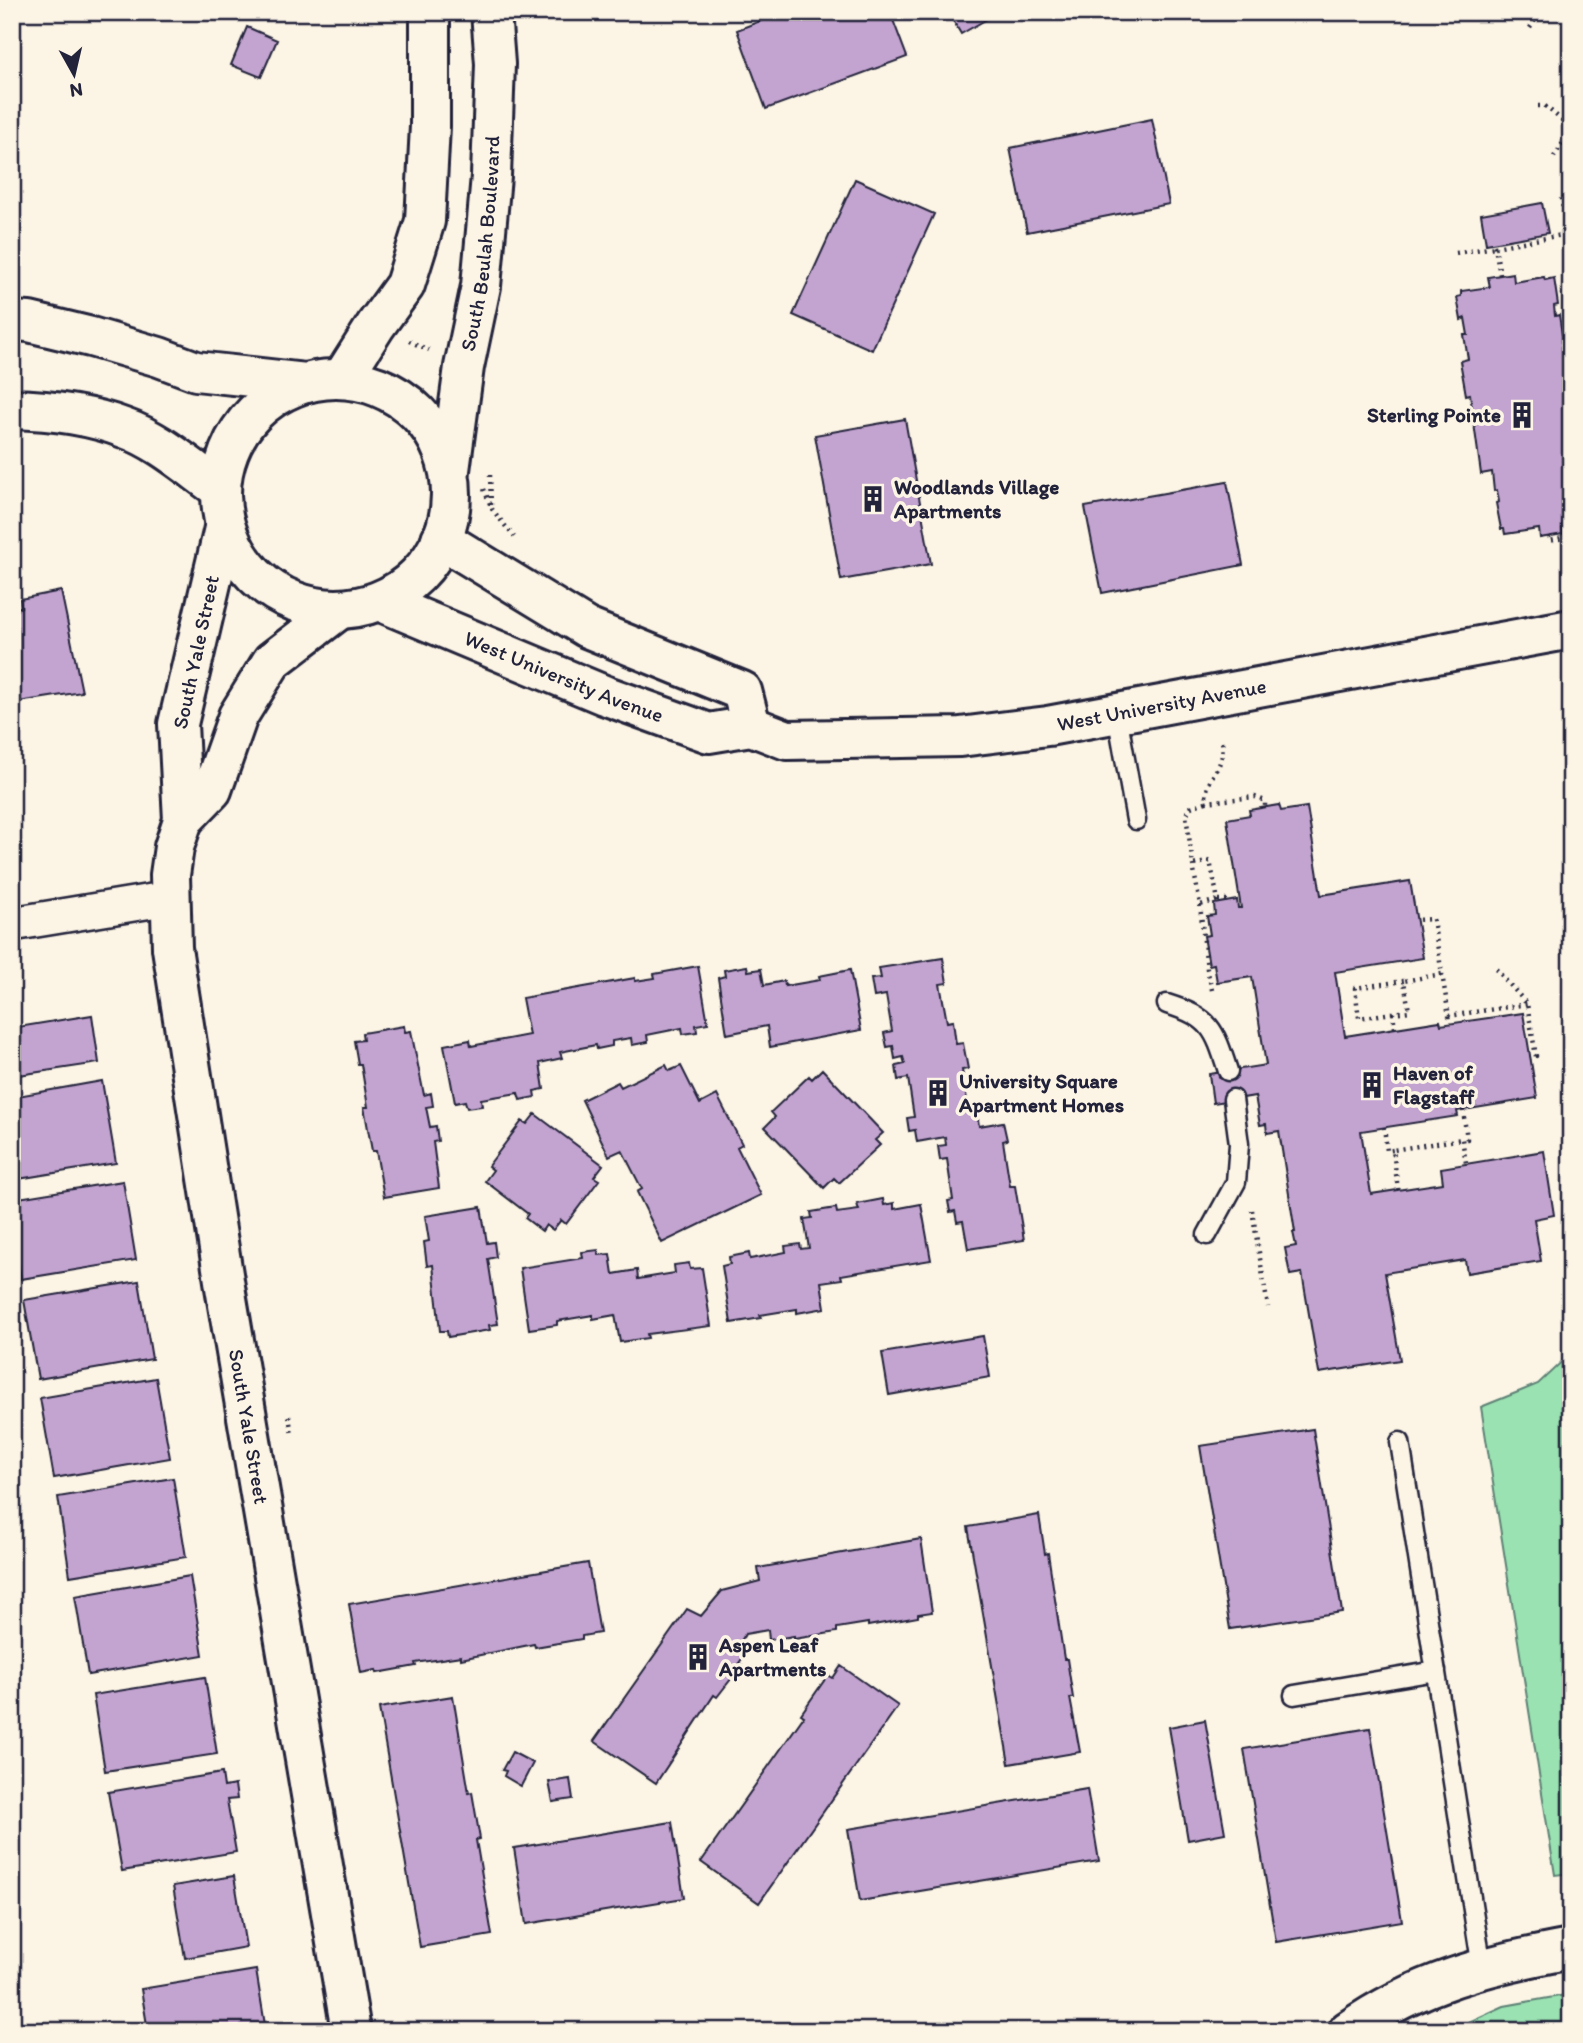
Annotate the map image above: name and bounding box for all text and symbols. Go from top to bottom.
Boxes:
north arrow [38,38,108,108]
text: N [68,78,84,103]
street label: South Beulah Boulevard [455,135,504,353]
building icon: Sterling Pointe [1507,400,1537,430]
place label: Sterling Pointe [1367,402,1501,428]
place label: Woodlands Village Apartments [893,474,1059,524]
building icon: Woodlands Village Apartments [858,484,888,514]
street label: South Yale Street [167,573,224,731]
street label: West University Avenue [461,625,667,727]
street label: West University Avenue [1055,673,1268,736]
place label: Haven of Flagstaff [1393,1060,1475,1110]
place label: University Square Apartment Homes [958,1068,1124,1118]
building icon: Haven of Flagstaff [1357,1070,1387,1100]
building icon: University Square Apartment Homes [923,1078,953,1108]
street label: South Yale Street [224,1347,275,1506]
place label: Aspen Leaf Apartments [718,1632,826,1682]
building icon: Aspen Leaf Apartments [683,1642,713,1672]

